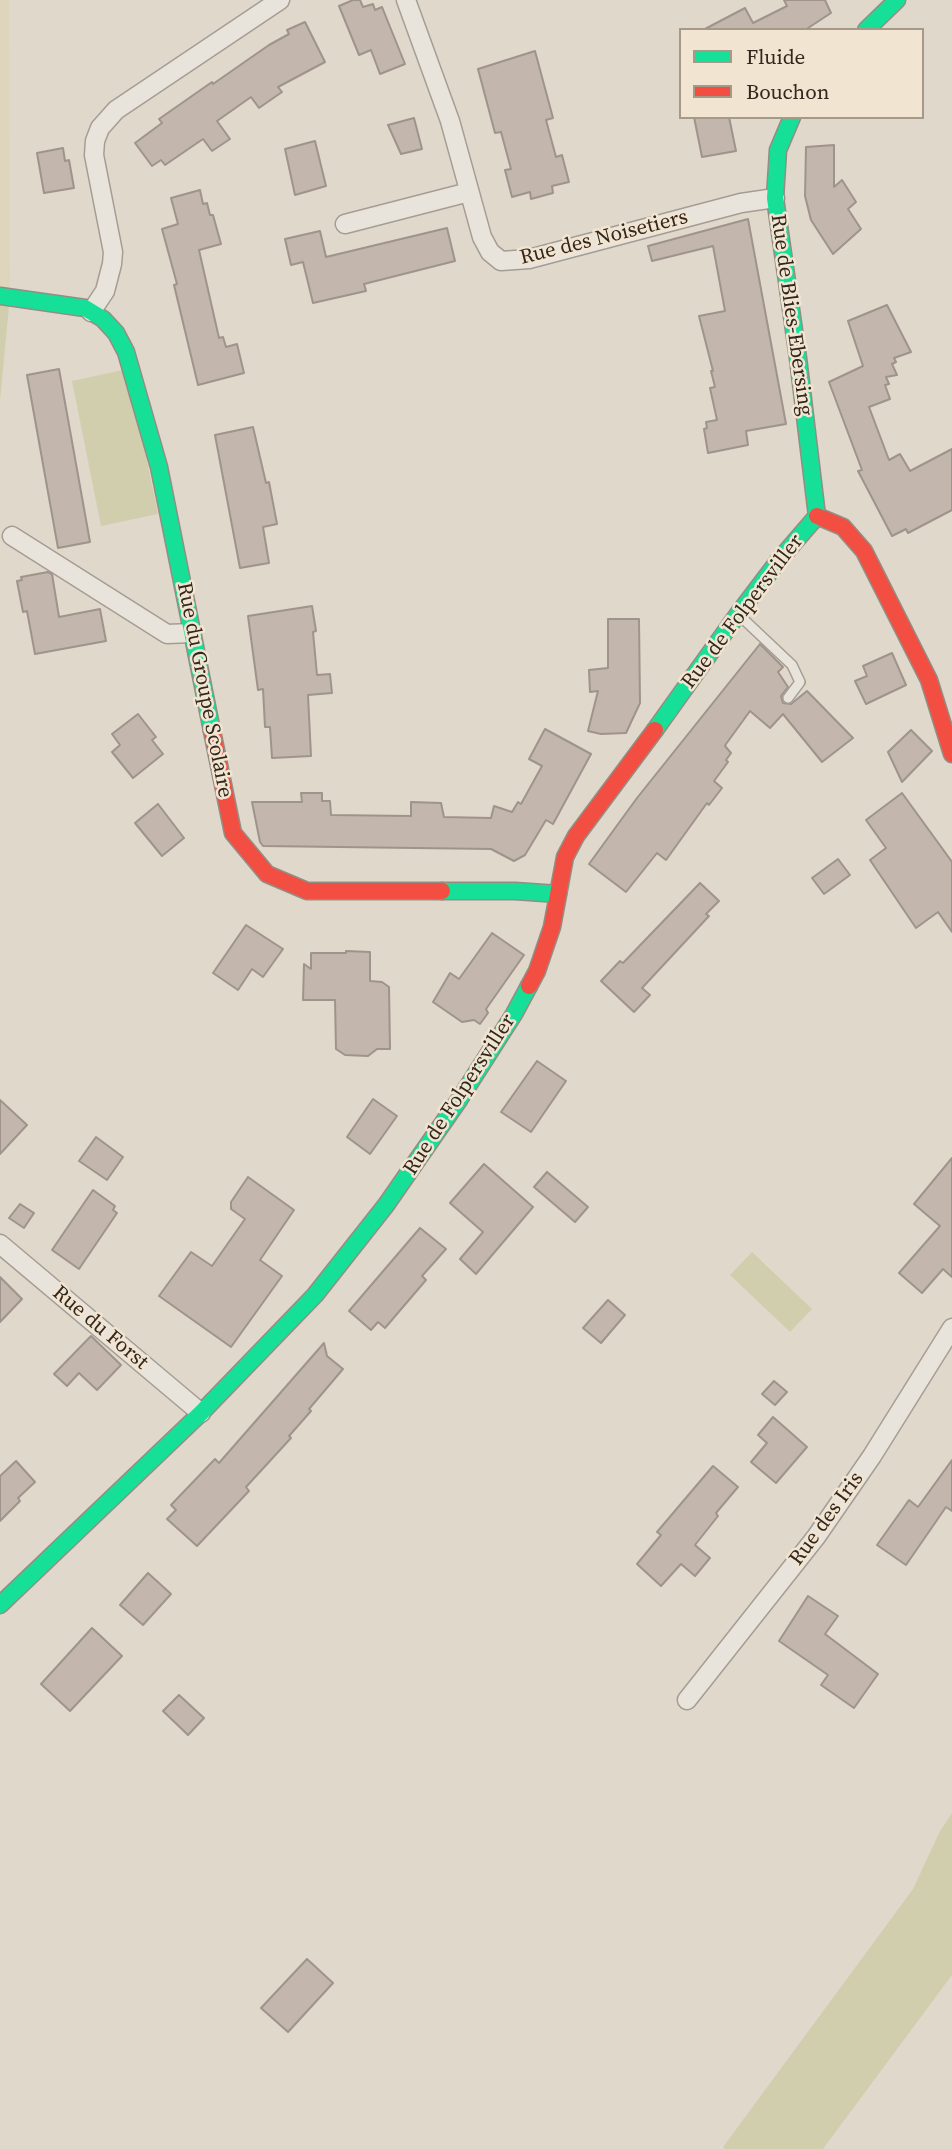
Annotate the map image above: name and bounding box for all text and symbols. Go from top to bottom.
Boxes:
legend [679,28,924,119]
text: Fluide [746,42,805,71]
text: Bouchon [746,77,829,106]
street label: Rue des Noisetiers [517,205,691,271]
street label: Rue de Blies-Ebersing [764,212,818,418]
street label: Rue de Folpersviller [677,530,809,694]
street label: Rue du Groupe Scolaire [171,580,237,800]
street label: Rue de Folpersviller [399,1010,521,1180]
street label: Rue du Forst [47,1281,153,1375]
street label: Rue des Iris [785,1467,869,1571]

